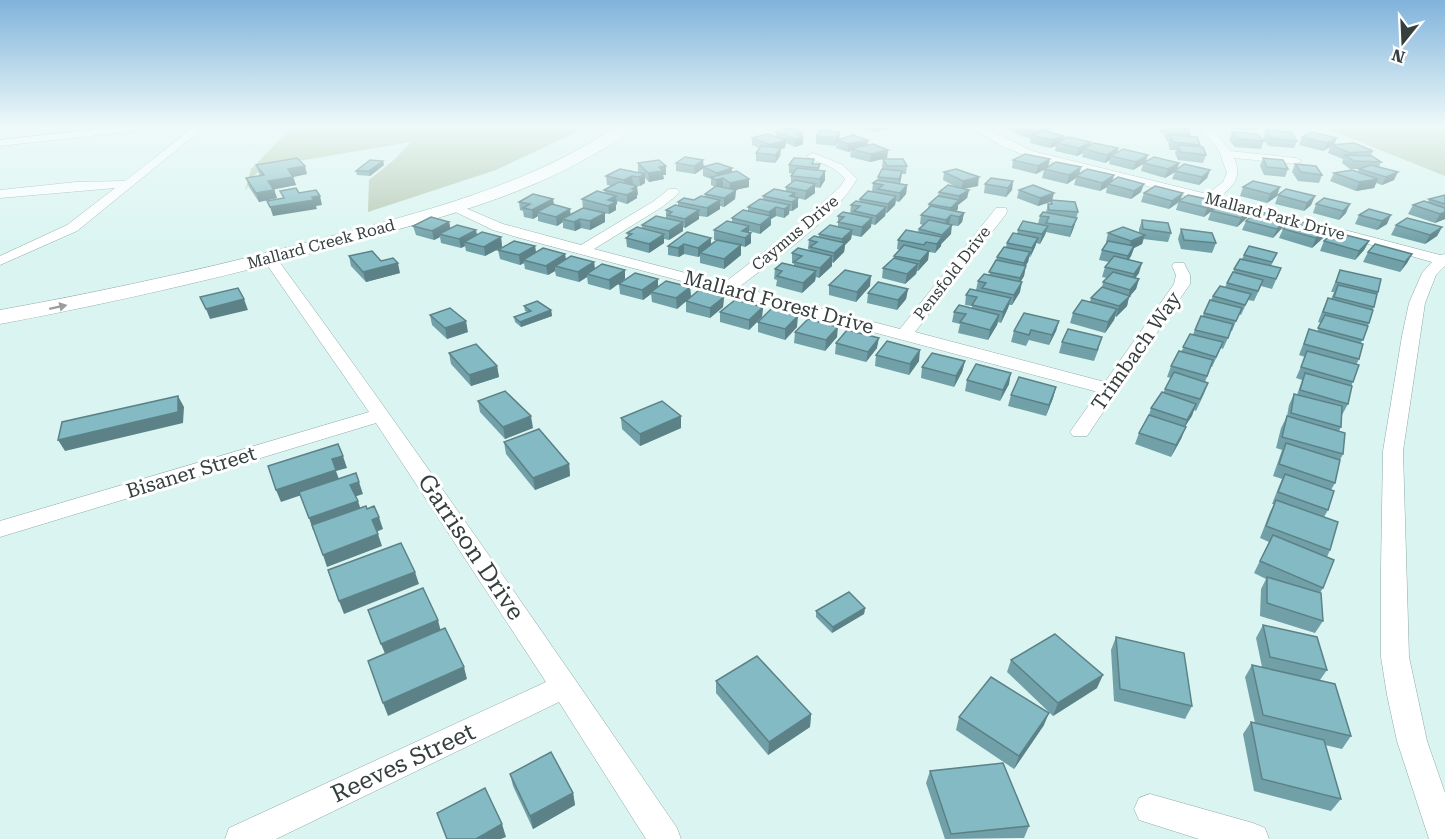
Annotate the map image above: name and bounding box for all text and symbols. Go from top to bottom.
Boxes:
north arrow [1373,12,1433,72]
text: N [1390,45,1407,67]
street label: Mallard Park Drive [1203,188,1347,244]
street label: Caymus Drive [748,191,842,275]
street label: Mallard Creek Road [245,215,397,273]
street label: Pensfold Drive [910,222,995,324]
street label: Mallard Forest Drive [682,265,877,339]
street label: Trimbach Way [1086,287,1186,415]
one-way arrow [48,301,67,311]
street label: Bisaner Street [123,441,259,503]
street label: Garrison Drive [412,469,530,625]
street label: Reeves Street [327,717,479,809]

